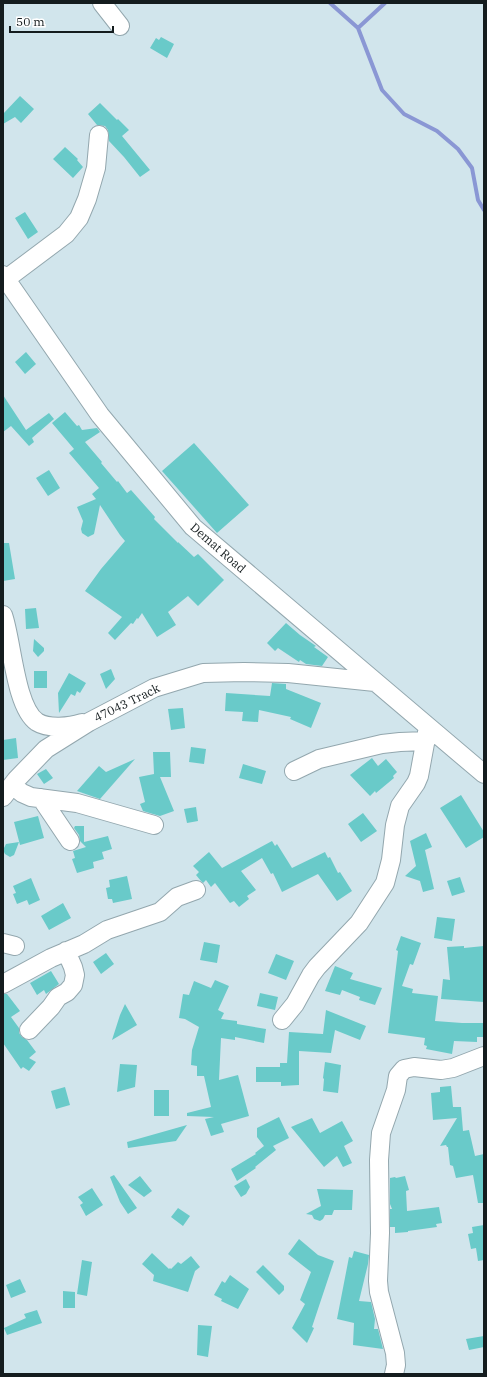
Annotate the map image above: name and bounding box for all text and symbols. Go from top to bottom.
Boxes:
scale bar [10,8,113,34]
text: 50 m [16,14,45,29]
street label: Demat Road [188,520,249,576]
street label: 47043 Track [91,680,162,725]

